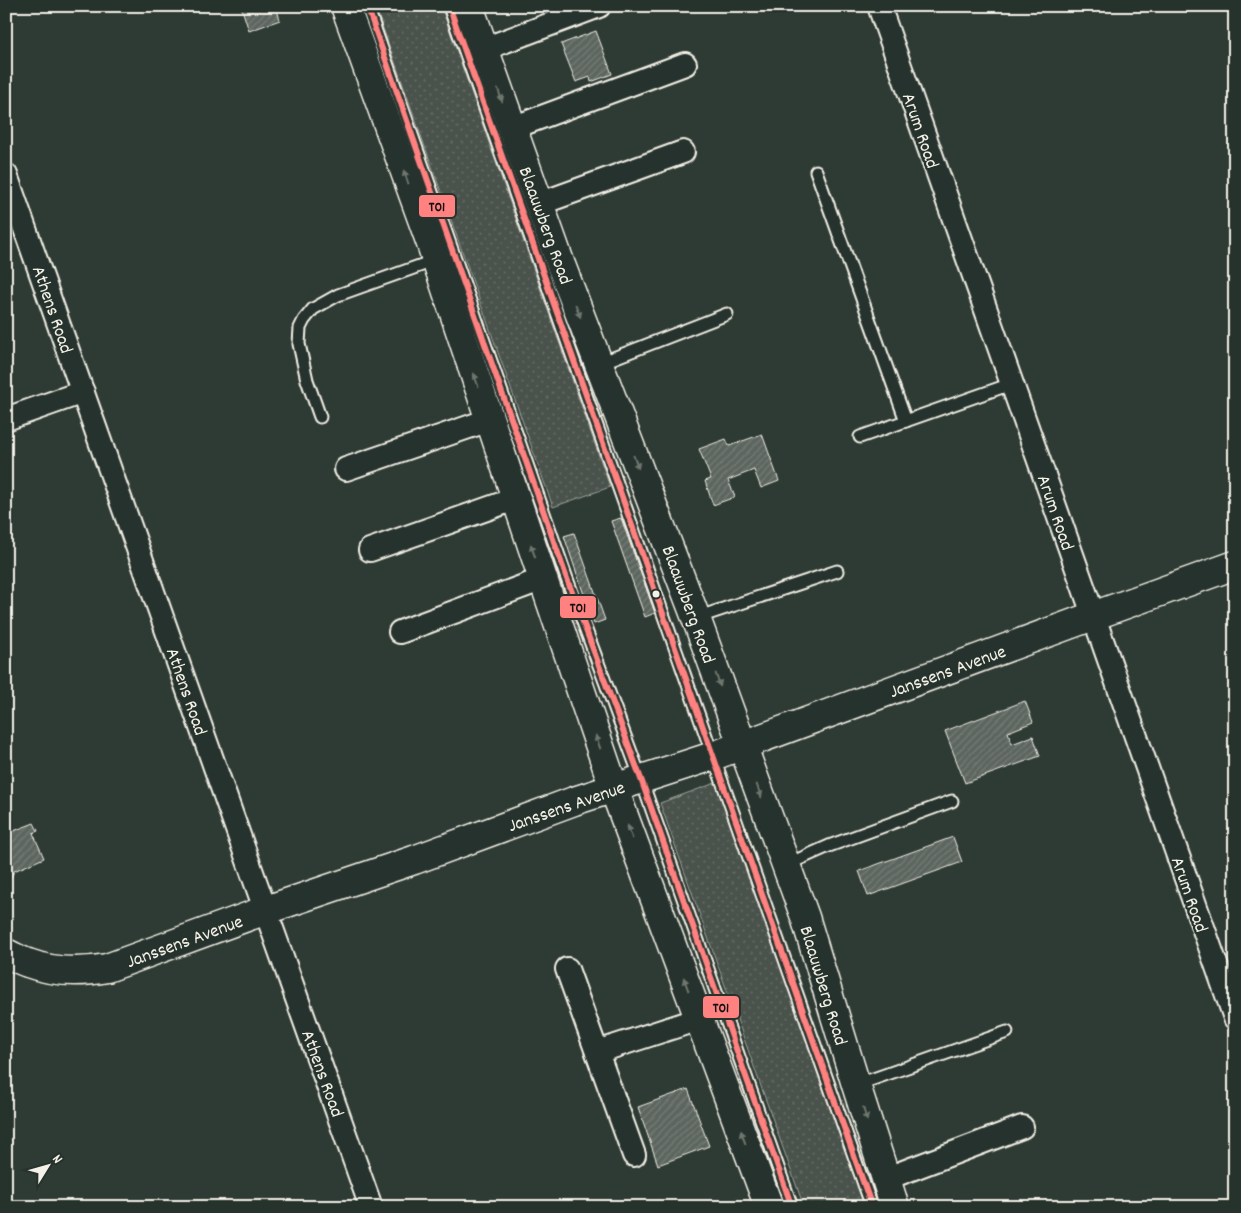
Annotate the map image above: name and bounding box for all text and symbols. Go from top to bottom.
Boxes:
one-way arrow [497,88,505,103]
street label: Arum Road [893,90,944,173]
street label: Blaauwberg Road [510,163,578,289]
one-way arrow [402,169,410,184]
line badge: T01 [418,194,456,218]
text: T01 [429,198,445,218]
street label: Athens Road [23,263,78,358]
one-way arrow [575,303,582,318]
one-way arrow [472,373,479,388]
one-way arrow [632,455,640,470]
street label: Arum Road [1028,472,1079,555]
street label: Blaauwberg Road [653,542,721,668]
one-way arrow [529,543,537,558]
unlabelled marker [651,589,661,599]
line badge: T01 [559,595,597,619]
text: T01 [570,599,586,619]
street label: Janssens Avenue [886,640,1010,707]
street label: Athens Road [157,645,212,740]
one-way arrow [714,673,722,688]
one-way arrow [594,734,602,749]
street label: Janssens Avenue [505,776,629,841]
one-way arrow [756,784,763,799]
one-way arrow [626,824,634,839]
street label: Arum Road [1162,854,1213,937]
street label: Janssens Avenue [123,910,247,977]
street label: Blaauwberg Road [791,923,853,1049]
one-way arrow [682,977,689,992]
line badge: T01 [702,995,740,1019]
text: T01 [713,999,729,1019]
street label: Athens Road [292,1027,349,1122]
one-way arrow [862,1107,869,1122]
one-way arrow [739,1129,746,1144]
north arrow [22,1140,72,1190]
text: N [47,1151,67,1168]

